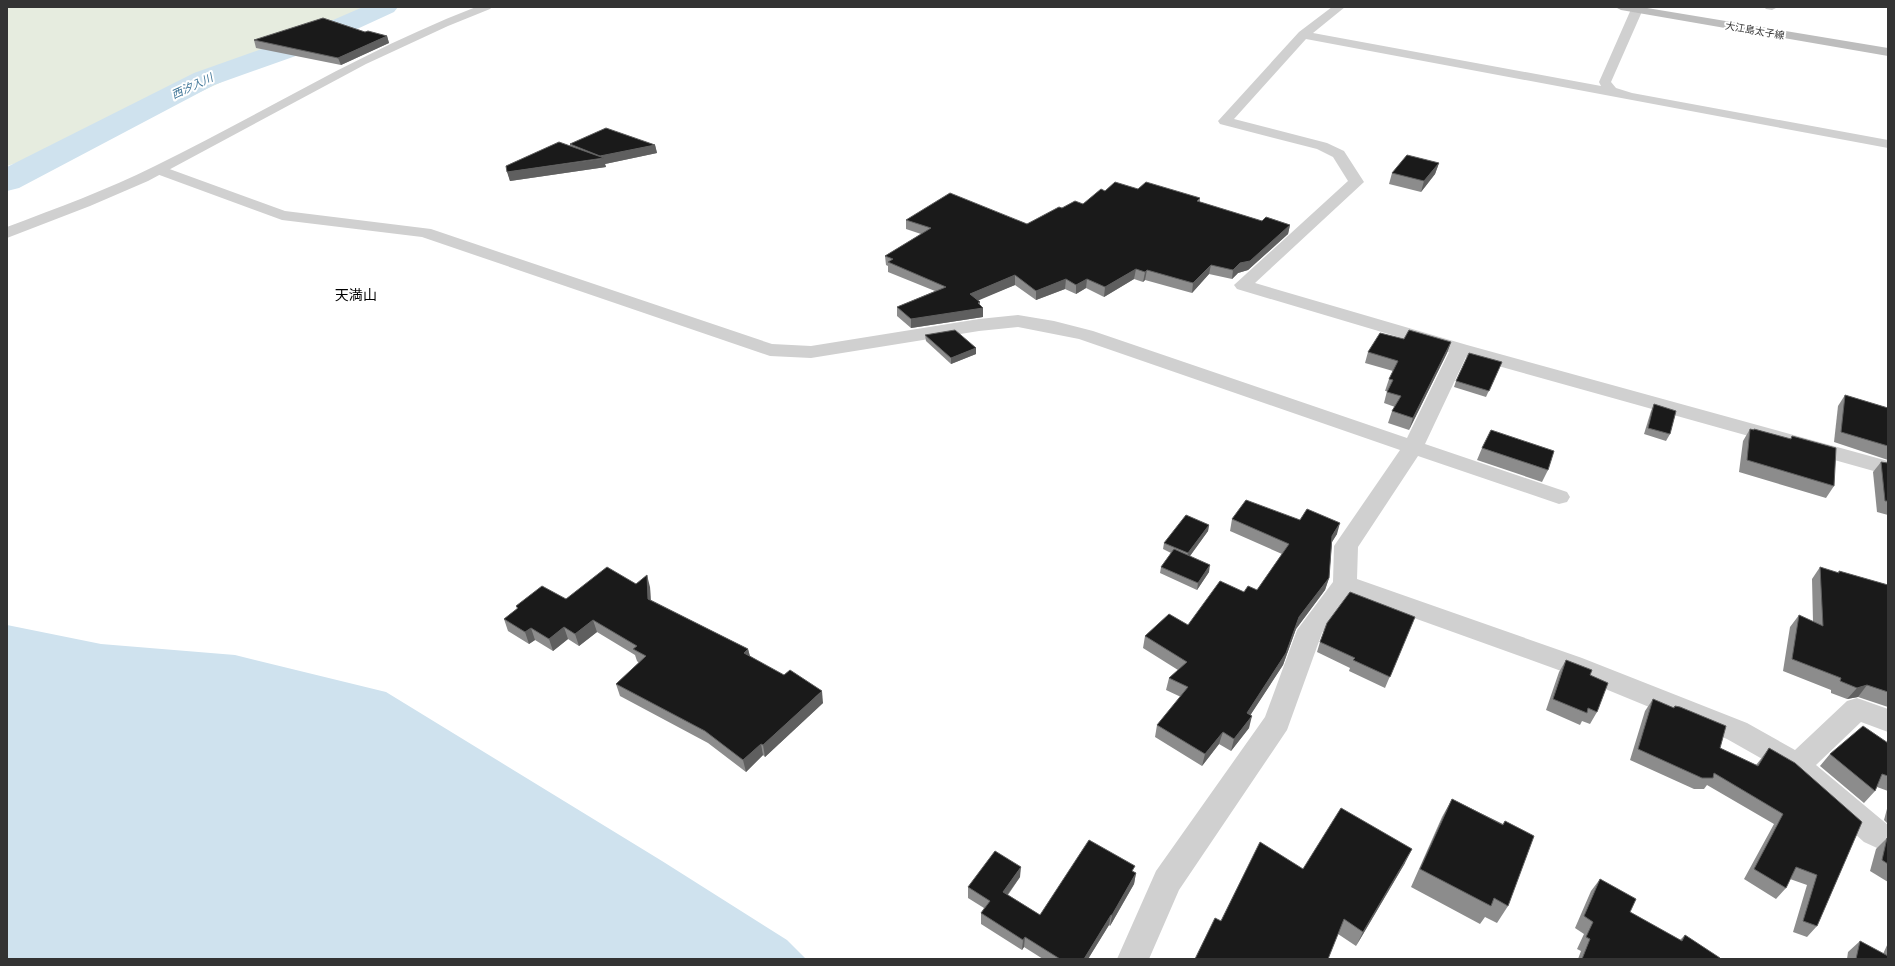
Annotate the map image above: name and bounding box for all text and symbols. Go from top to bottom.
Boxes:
street label: 大江島太子線 [1724,19,1786,42]
water label: 西汐入川 [169,70,216,102]
district label: 天満山 [335,286,377,304]

